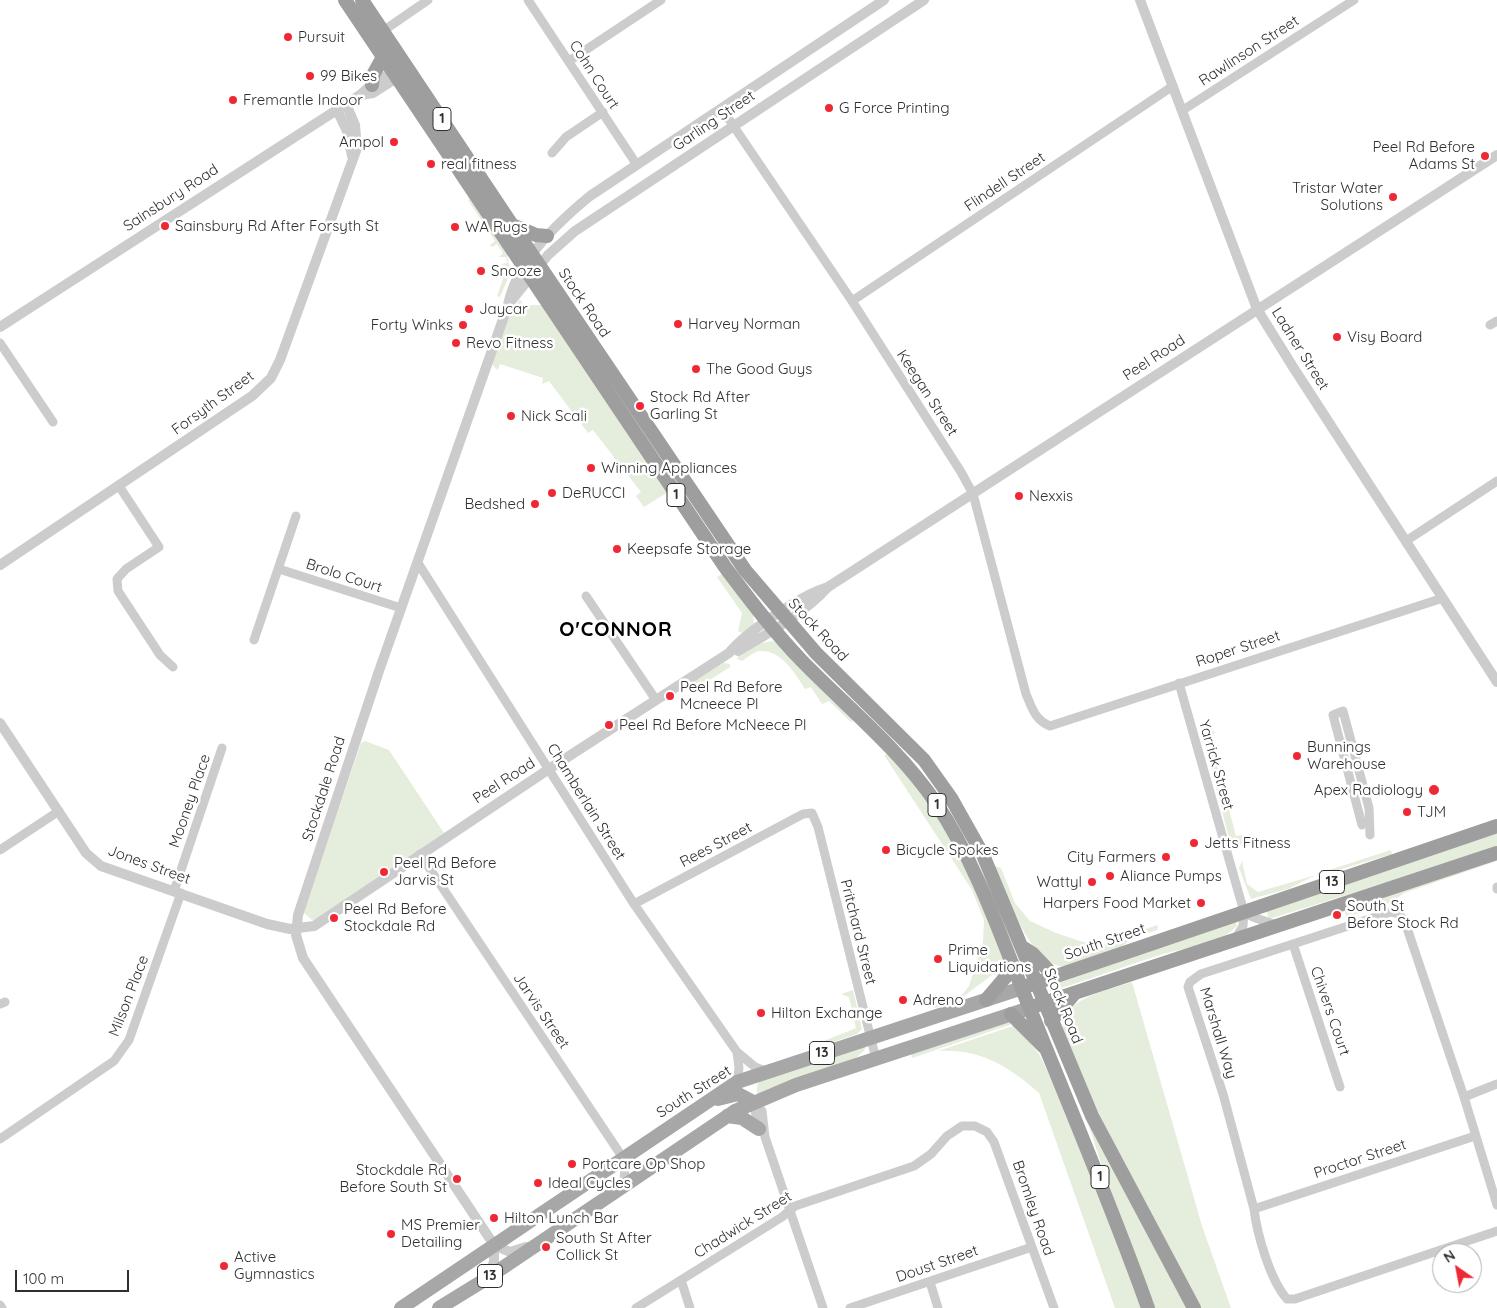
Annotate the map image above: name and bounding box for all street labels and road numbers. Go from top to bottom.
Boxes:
street label: Rawlinson Street [1196,12,1302,90]
street label: Cohn Court [565,37,623,113]
street label: Garling Street [669,87,759,155]
road number: 1 [433,108,451,130]
street label: Flindell Street [961,148,1049,216]
street label: Sainsbury Road [120,161,222,235]
street label: Stock Road [554,265,614,341]
street label: Ladner Street [1267,304,1333,394]
street label: Peel Road [1120,331,1188,385]
street label: Keegan Street [893,347,961,439]
street label: Forsyth Street [168,367,258,439]
road number: 1 [667,484,685,506]
street label: Brolo Court [304,555,384,597]
street label: Stock Road [784,595,852,665]
street label: Roper Street [1194,627,1282,671]
street label: Yarrick Street [1195,718,1237,812]
street label: Stockdale Road [299,734,349,844]
street label: Chamberlain Street [543,740,629,864]
street label: Mooney Place [166,752,214,850]
street label: Peel Road [470,754,538,808]
road number: 1 [928,794,946,816]
street label: Rees Street [677,818,755,872]
street label: Jones Street [105,842,193,888]
road number: 13 [1320,870,1344,894]
street label: Pritchard Street [836,877,880,987]
street label: South Street [1062,920,1148,964]
street label: Milson Place [105,953,153,1039]
street label: Chivers Court [1306,964,1354,1058]
street label: Stock Road [1040,966,1086,1046]
street label: Jarvis Street [509,970,573,1052]
street label: Marshall Way [1196,985,1240,1081]
road number: 13 [810,1042,834,1064]
street label: South Street [653,1062,735,1122]
street label: Proctor Street [1311,1136,1409,1182]
street label: Bromley Road [1008,1158,1058,1258]
road number: 1 [1091,1166,1109,1188]
street label: Chadwick Street [691,1188,795,1262]
street label: Doust Street [894,1242,980,1286]
road number: 13 [478,1264,502,1288]

